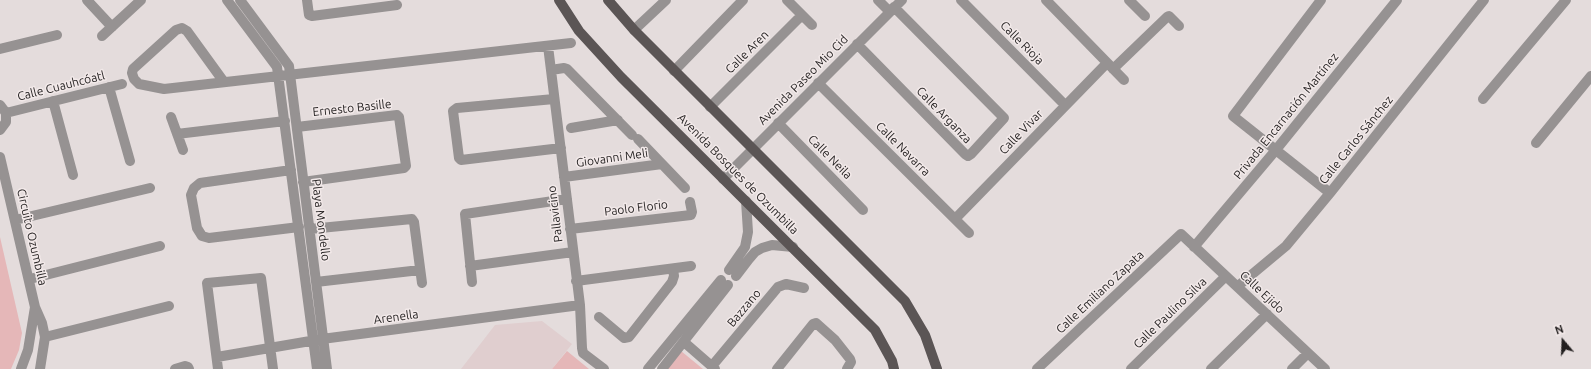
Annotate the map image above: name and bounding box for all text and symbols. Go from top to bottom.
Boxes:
street label: Calle Rioja [997,18,1047,68]
street label: Calle Aren [722,27,772,77]
street label: Avenida Paseo Mio Cid [755,32,851,128]
street label: Privada Encarnación Martínez [1231,50,1341,182]
street label: Calle Cuauhcóatl [16,68,106,104]
street label: Calle Arganza [913,84,975,146]
street label: Calle Carlos Sánchez [1316,93,1396,187]
street label: Ernesto Basille [312,97,392,119]
street label: Calle Vivar [996,107,1046,157]
street label: Avenida Bosques de Ozumbilla [675,111,801,237]
street label: Calle Navarra [873,119,933,179]
street label: Calle Neila [805,132,855,182]
street label: Giovanni Meli [575,146,649,170]
street label: Playa Mondello [309,178,333,262]
street label: Pallavicino [544,185,566,243]
street label: Circuito Ozumbilla [14,187,50,287]
street label: Paolo Florio [603,197,669,219]
street label: Calle Emiliano Zapata [1053,247,1147,337]
street label: Calle Ejido [1237,268,1287,316]
street label: Calle Paulino Silva [1130,274,1210,352]
street label: Bazzano [724,286,764,330]
street label: Arenella [373,307,419,327]
north arrow [1543,321,1583,361]
text: N [1553,323,1565,337]

